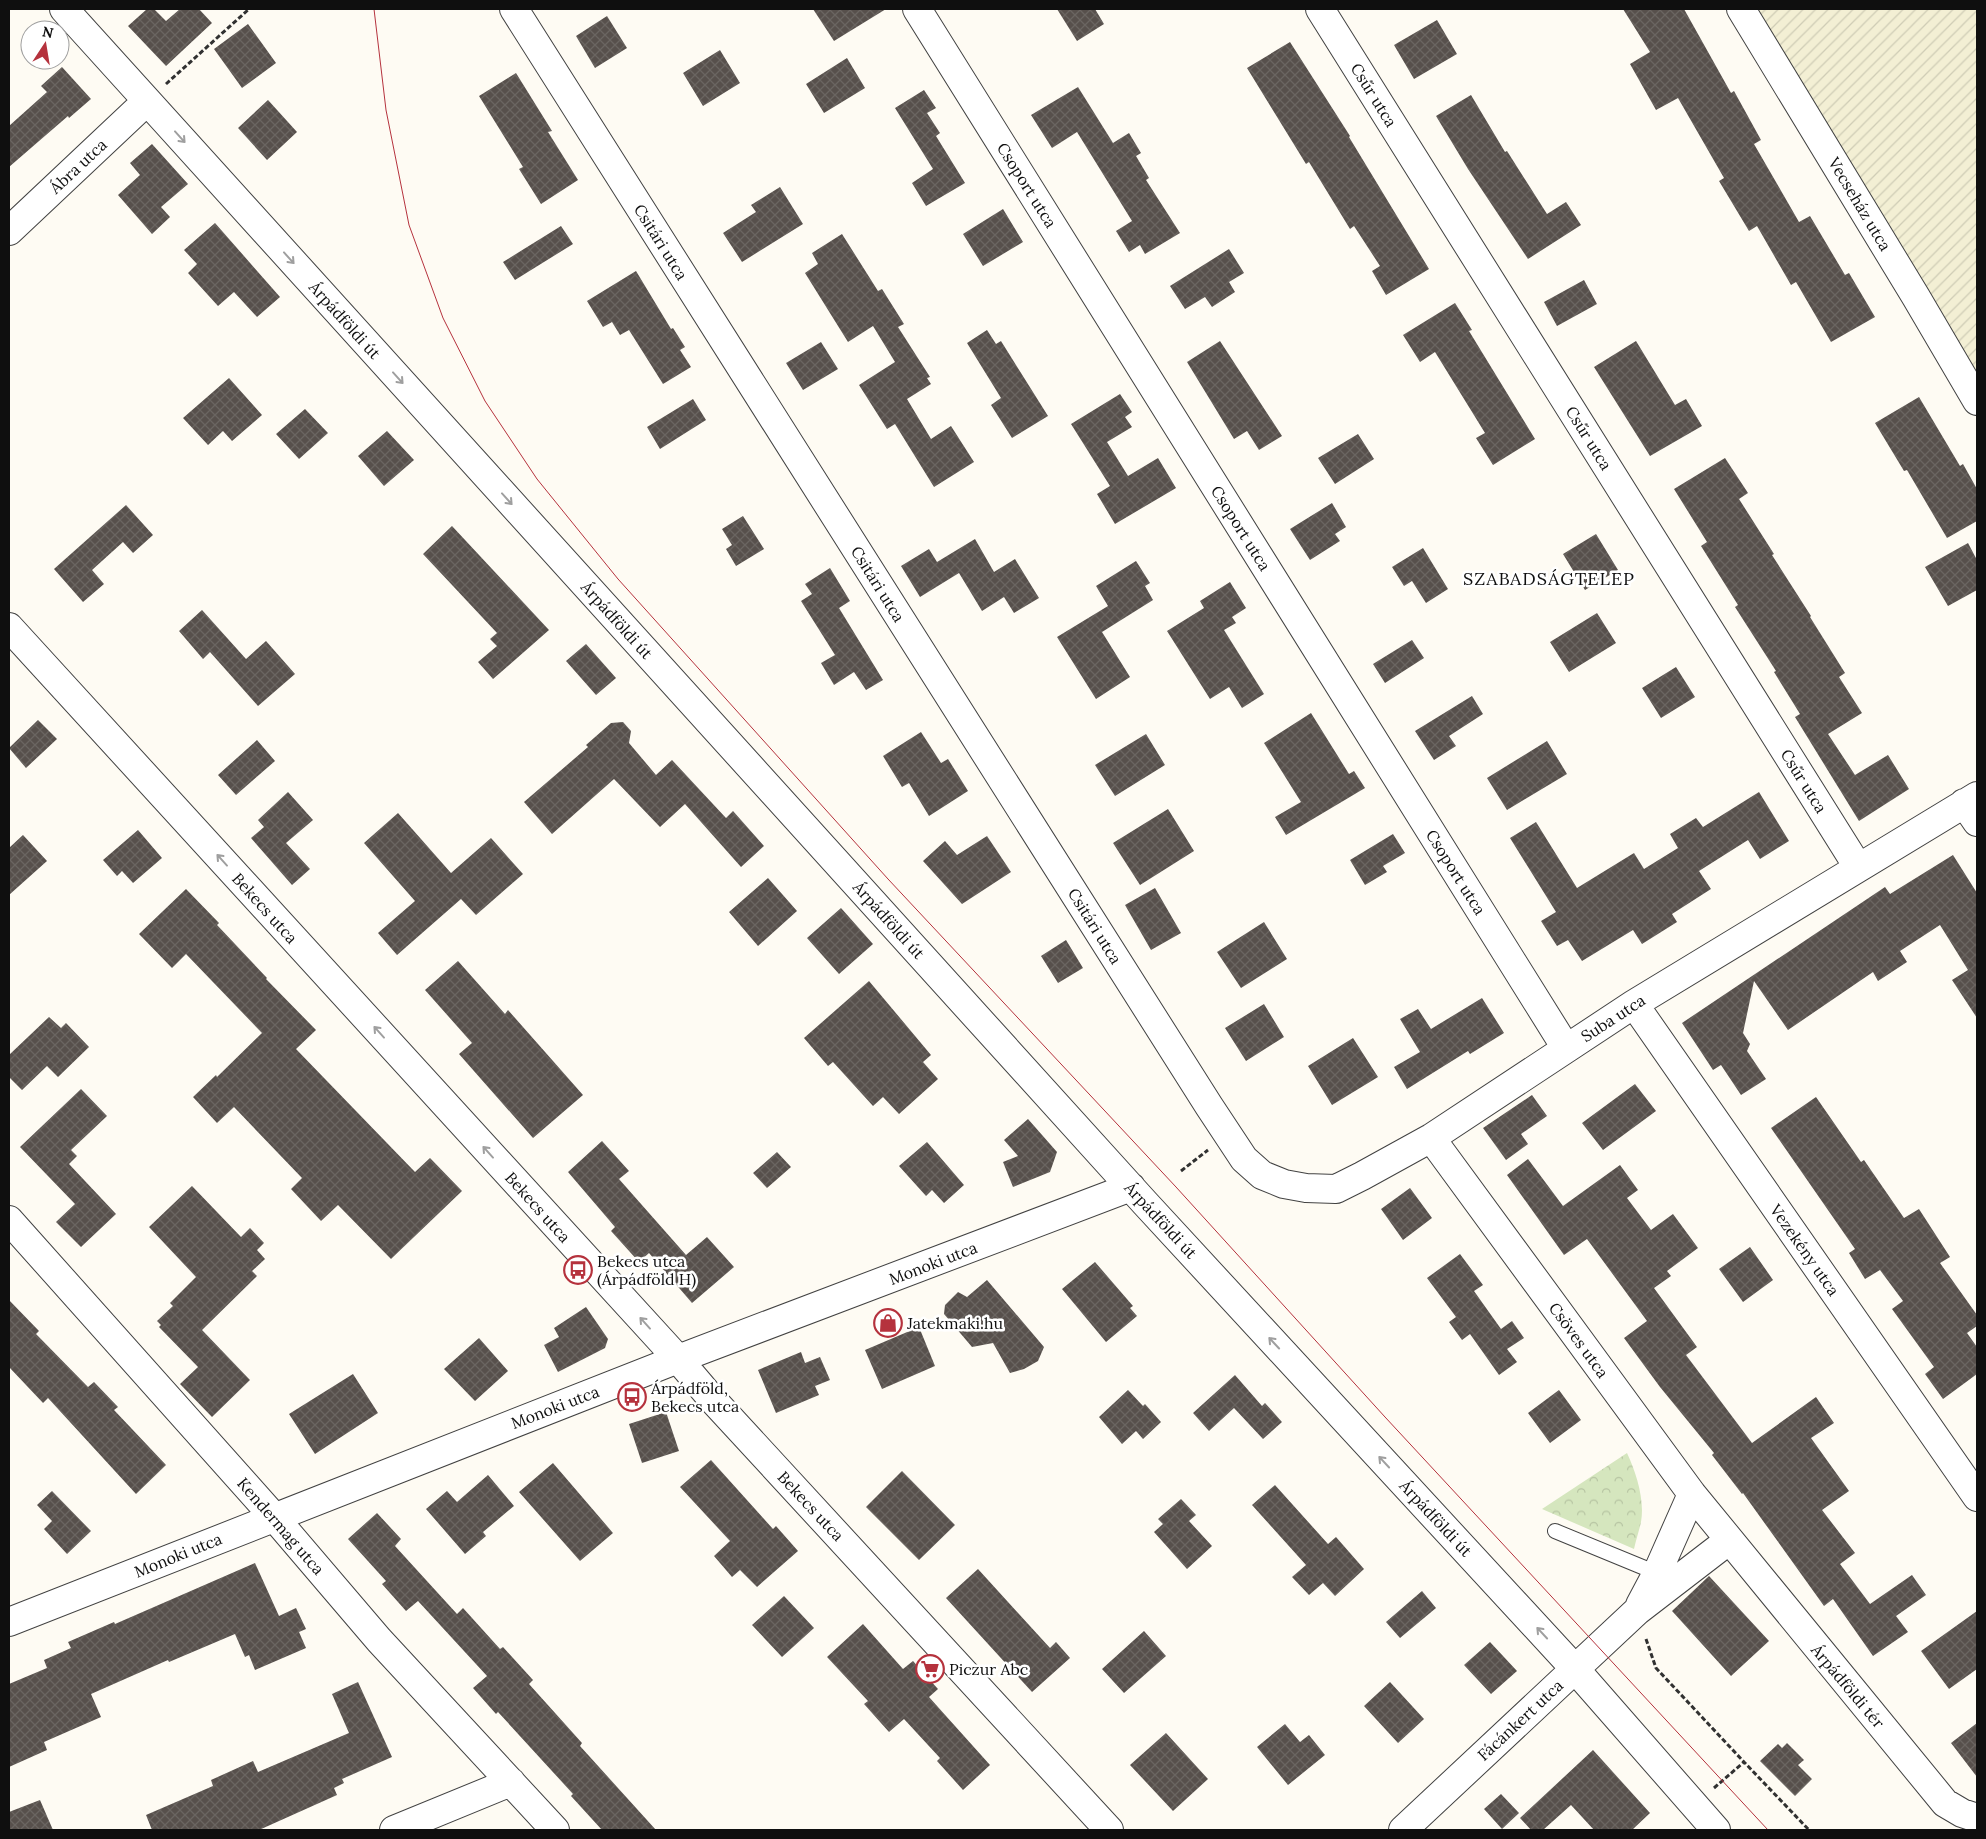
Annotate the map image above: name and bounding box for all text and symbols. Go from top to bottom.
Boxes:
north arrow [20,20,70,70]
text: N [41,22,55,42]
street label: Csűr utca [1347,59,1401,131]
one-way arrow [174,131,186,144]
street label: Ábra utca [44,134,111,198]
street label: Csoport utca [993,139,1061,231]
street label: Vecseház utca [1824,153,1896,254]
street label: Csitári utca [630,200,692,284]
one-way arrow [283,251,295,264]
street label: Árpádföldi út [304,276,386,363]
one-way arrow [392,372,404,385]
street label: Csűr utca [1562,402,1616,474]
street label: Csoport utca [1207,482,1275,574]
one-way arrow [501,492,513,505]
street label: Csitári utca [847,542,909,626]
district label: SZABADSÁGTELEP [1463,567,1635,590]
street label: Árpádföldi út [576,576,658,663]
street label: Csűr utca [1777,745,1831,817]
street label: Csoport utca [1422,826,1490,918]
one-way arrow [216,854,228,867]
street label: Bekecs utca [228,868,302,948]
street label: Árpádföldi út [848,876,930,963]
street label: Csitári utca [1064,884,1126,968]
street label: Suba utca [1577,990,1649,1046]
one-way arrow [373,1025,385,1038]
one-way arrow [483,1145,494,1158]
street label: Bekecs utca [501,1167,575,1247]
street label: Árpádföldi út [1120,1177,1202,1263]
street label: Vezekény utca [1766,1200,1844,1300]
street label: Monoki utca [886,1237,980,1289]
place label: Bekecs utca (Árpádföld H) [597,1251,696,1290]
bus stop icon: Bekecs utca (Árpádföld H) [563,1255,593,1285]
street label: Csöves utca [1545,1298,1613,1382]
shop icon: Jatekmaki.hu [873,1308,903,1338]
place label: Jatekmaki.hu [906,1313,1003,1333]
one-way arrow [639,1317,651,1330]
one-way arrow [1268,1336,1280,1349]
place label: Árpádföld, Bekecs utca [650,1378,739,1416]
street label: Monoki utca [508,1381,602,1433]
bus stop icon: Árpádföld, Bekecs utca [617,1382,647,1412]
one-way arrow [1378,1456,1390,1468]
street label: Bekecs utca [774,1467,848,1545]
street label: Kendermag utca [233,1473,329,1579]
street label: Árpádföldi út [1395,1475,1477,1561]
street label: Monoki utca [131,1528,225,1582]
one-way arrow [1536,1626,1548,1639]
street label: Árpádföldi tér [1806,1639,1889,1732]
supermarket icon: Piczur Abc [915,1654,945,1684]
place label: Piczur Abc [949,1659,1028,1679]
street label: Fácánkert utca [1473,1675,1567,1765]

